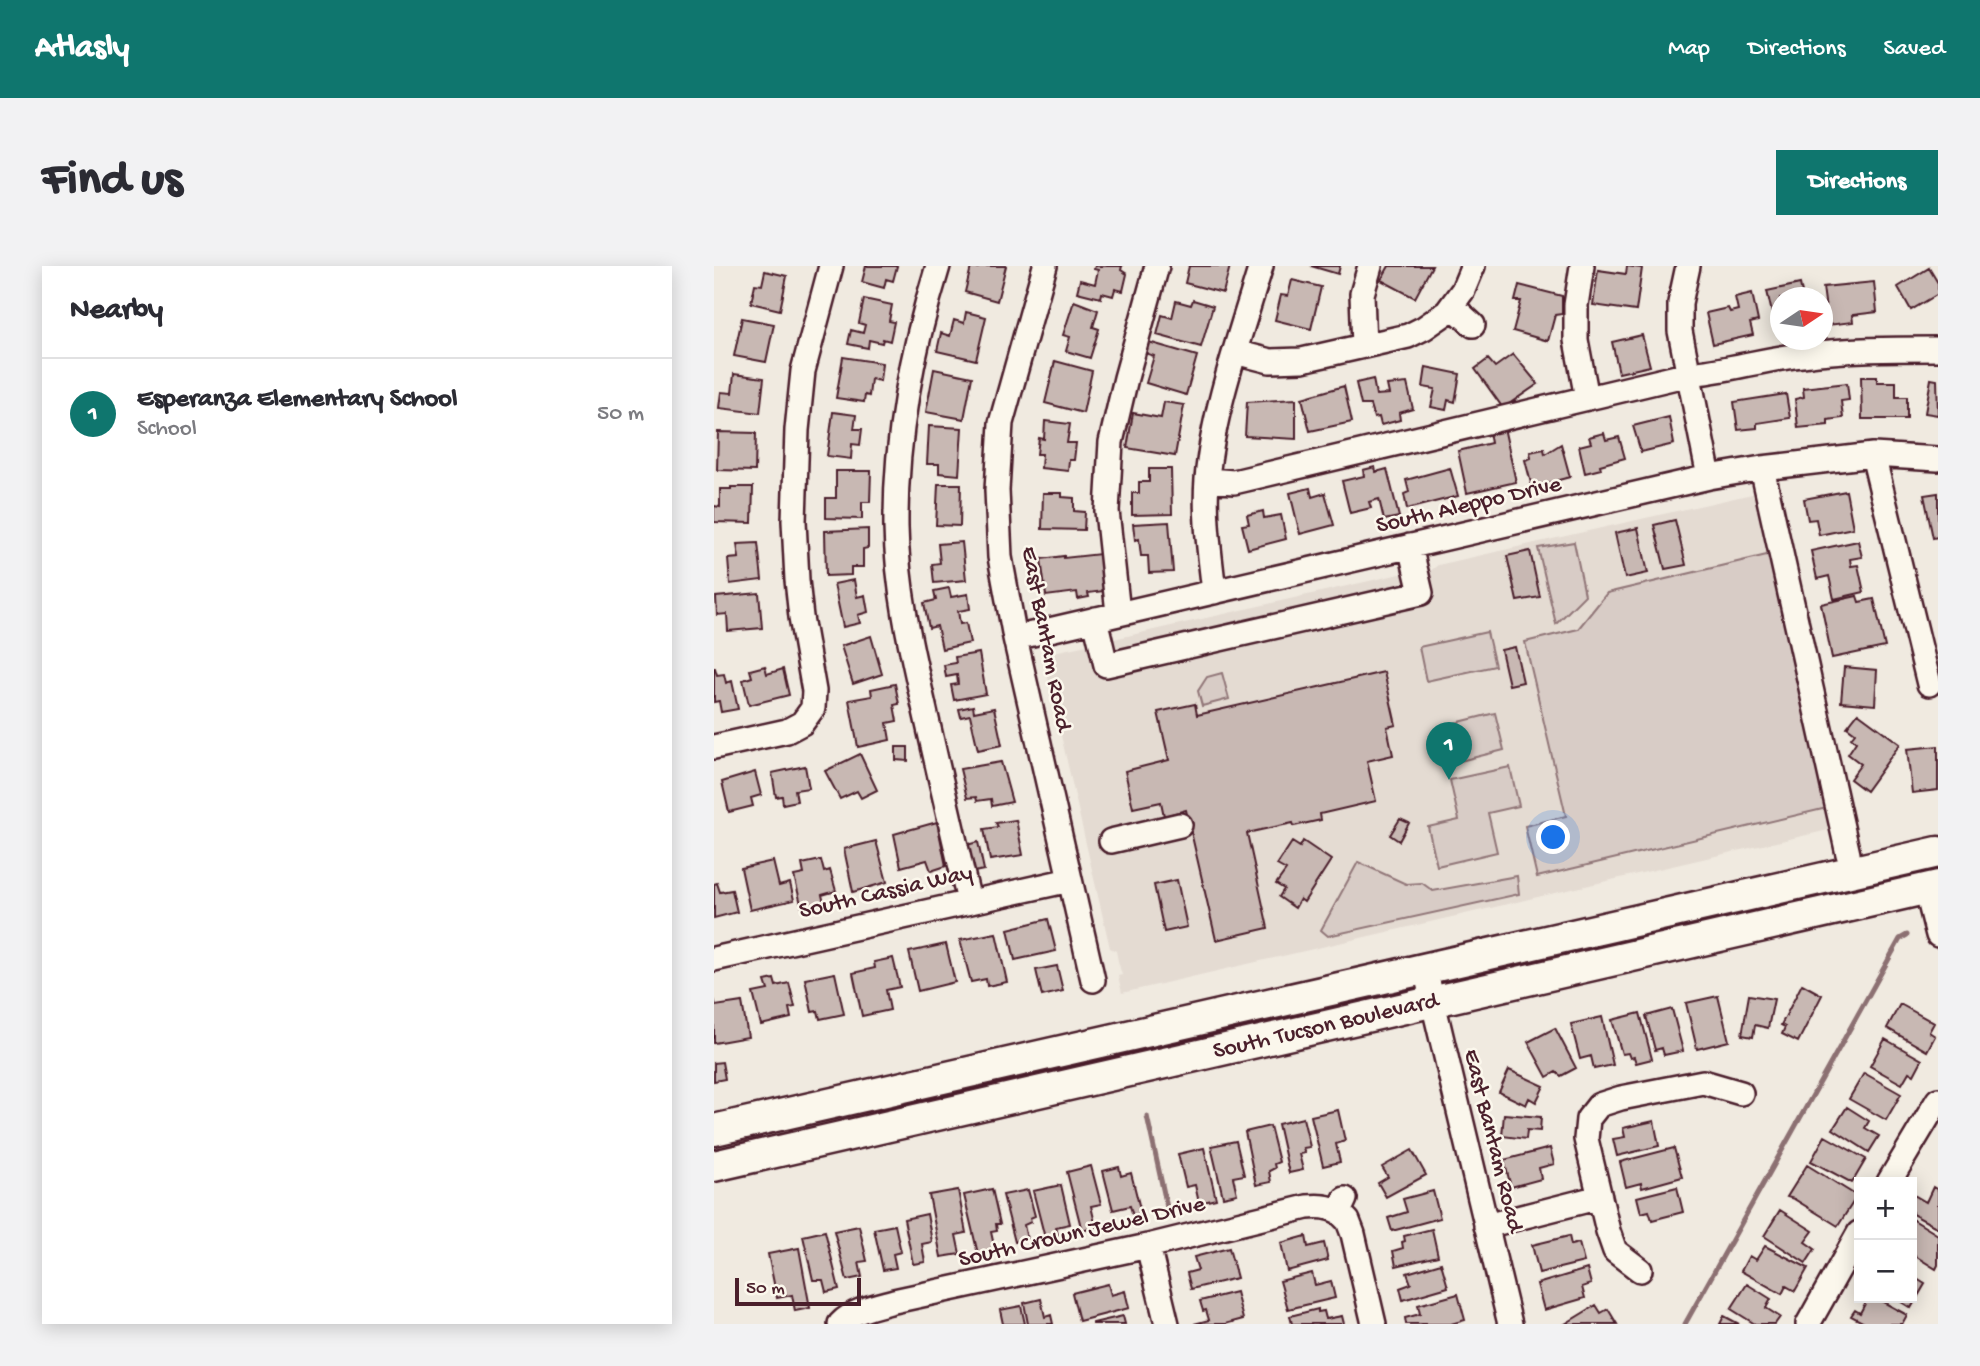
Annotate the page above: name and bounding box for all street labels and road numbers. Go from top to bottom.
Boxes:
street label: South Aleppo Drive [1374,470,1565,541]
street label: East Bantam Road [1013,544,1078,736]
street label: South Cassia Way [797,859,976,927]
street label: South Tucson Boulevard [1210,987,1443,1067]
street label: East Bantam Road [1455,1046,1529,1238]
street label: South Crown Jewel Drive [956,1190,1209,1275]

